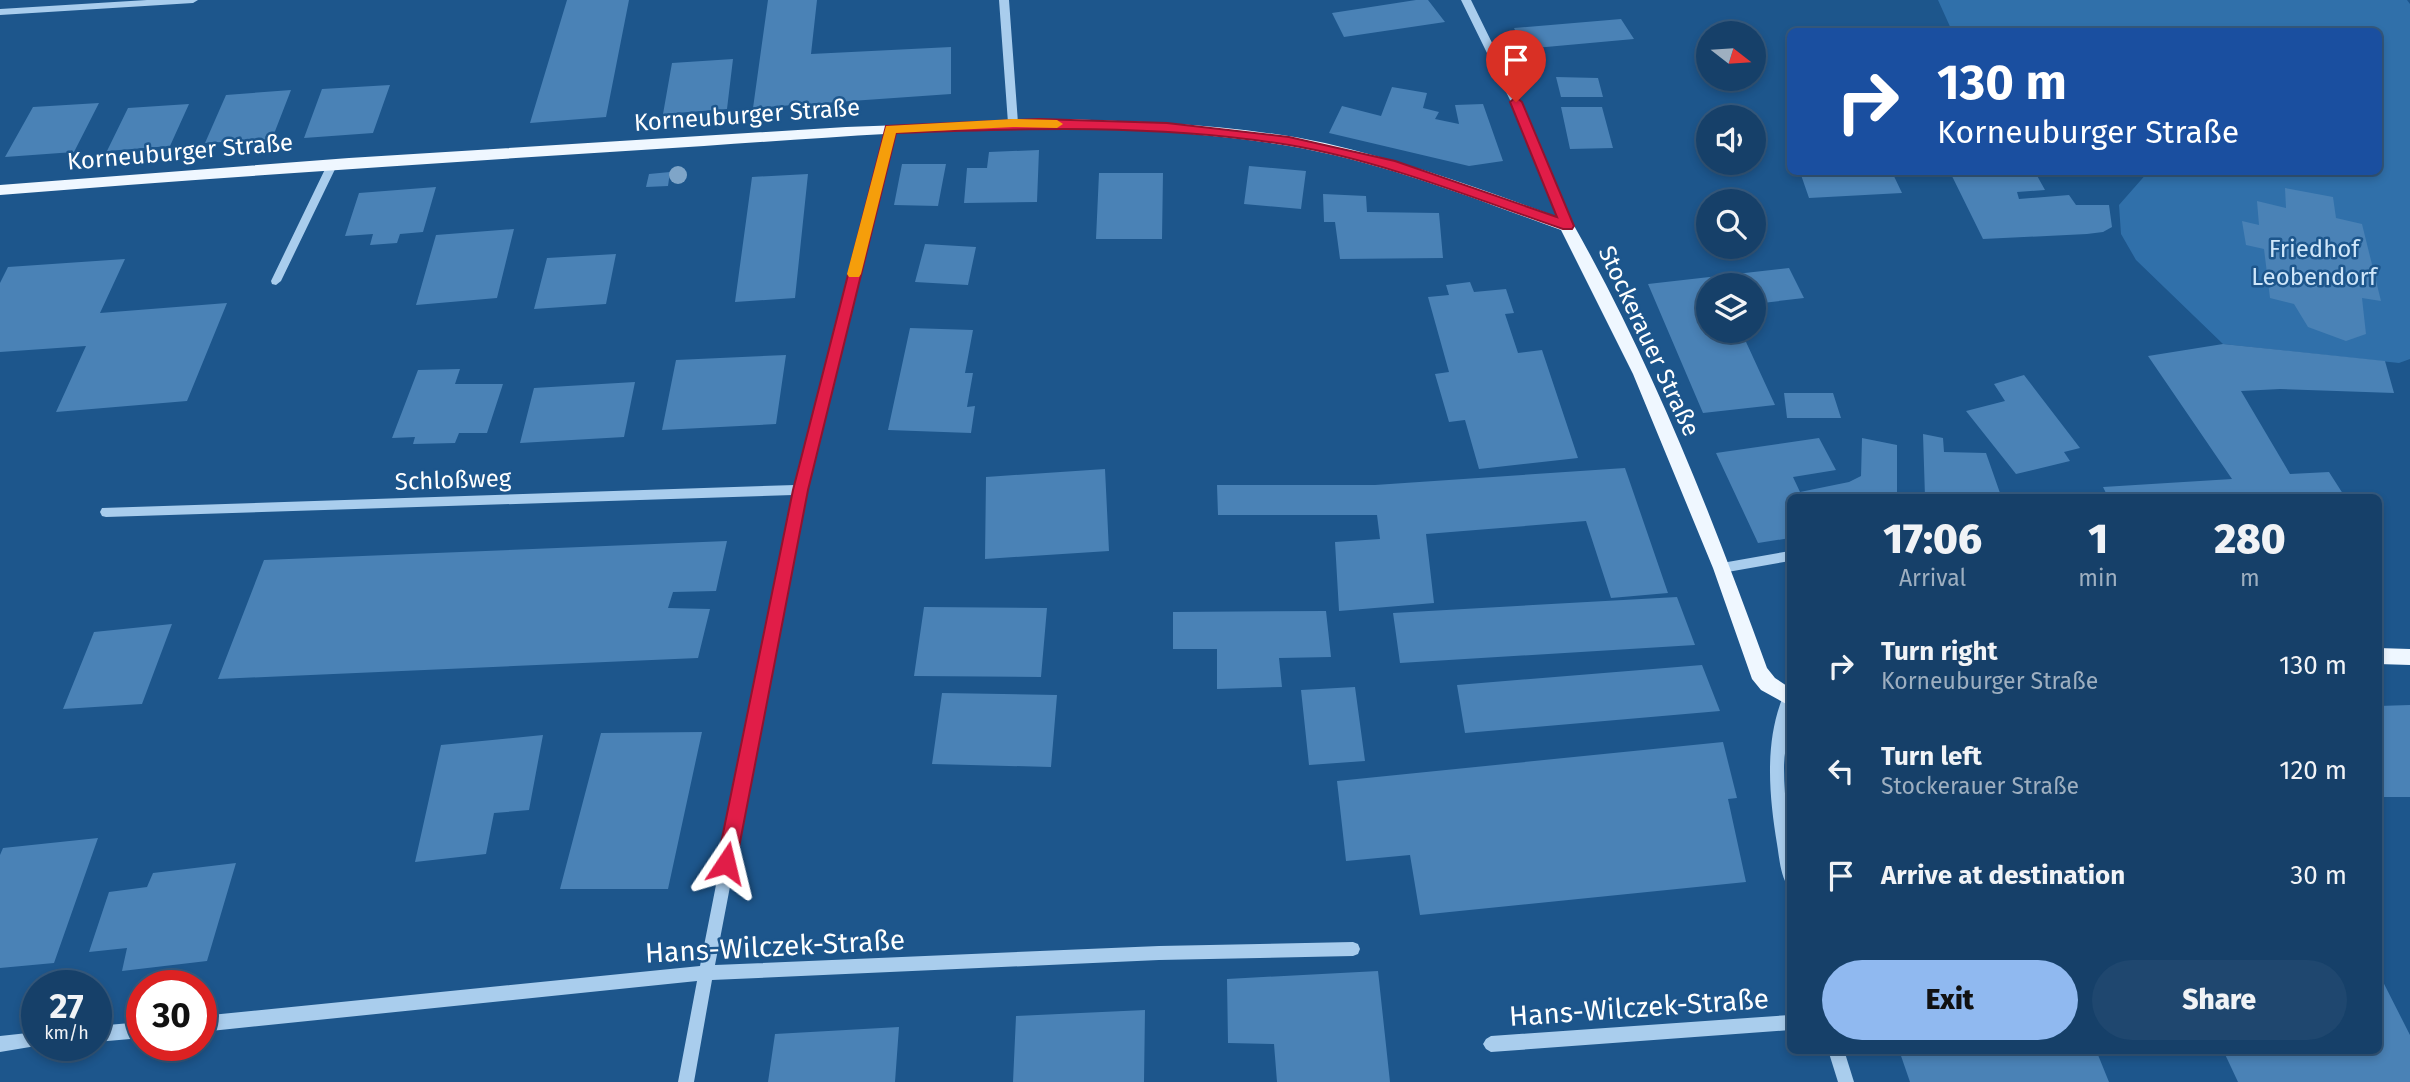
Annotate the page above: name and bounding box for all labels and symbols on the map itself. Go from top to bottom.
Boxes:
north arrow [1696,21,1766,91]
pin [1486,30,1546,102]
street label: Korneuburger Straße [633,93,861,137]
street label: Korneuburger Straße [66,128,294,176]
park label: Friedhof Leobendorf [2251,235,2379,291]
street label: Stockerauer Straße [1593,241,1705,441]
street label: Schloßweg [394,464,512,496]
position arrow [689,826,763,900]
street label: Hans-Wilczek-Straße [644,923,906,970]
speed limit sign: 30 [126,970,217,1061]
street label: Hans-Wilczek-Straße [1508,982,1770,1033]

